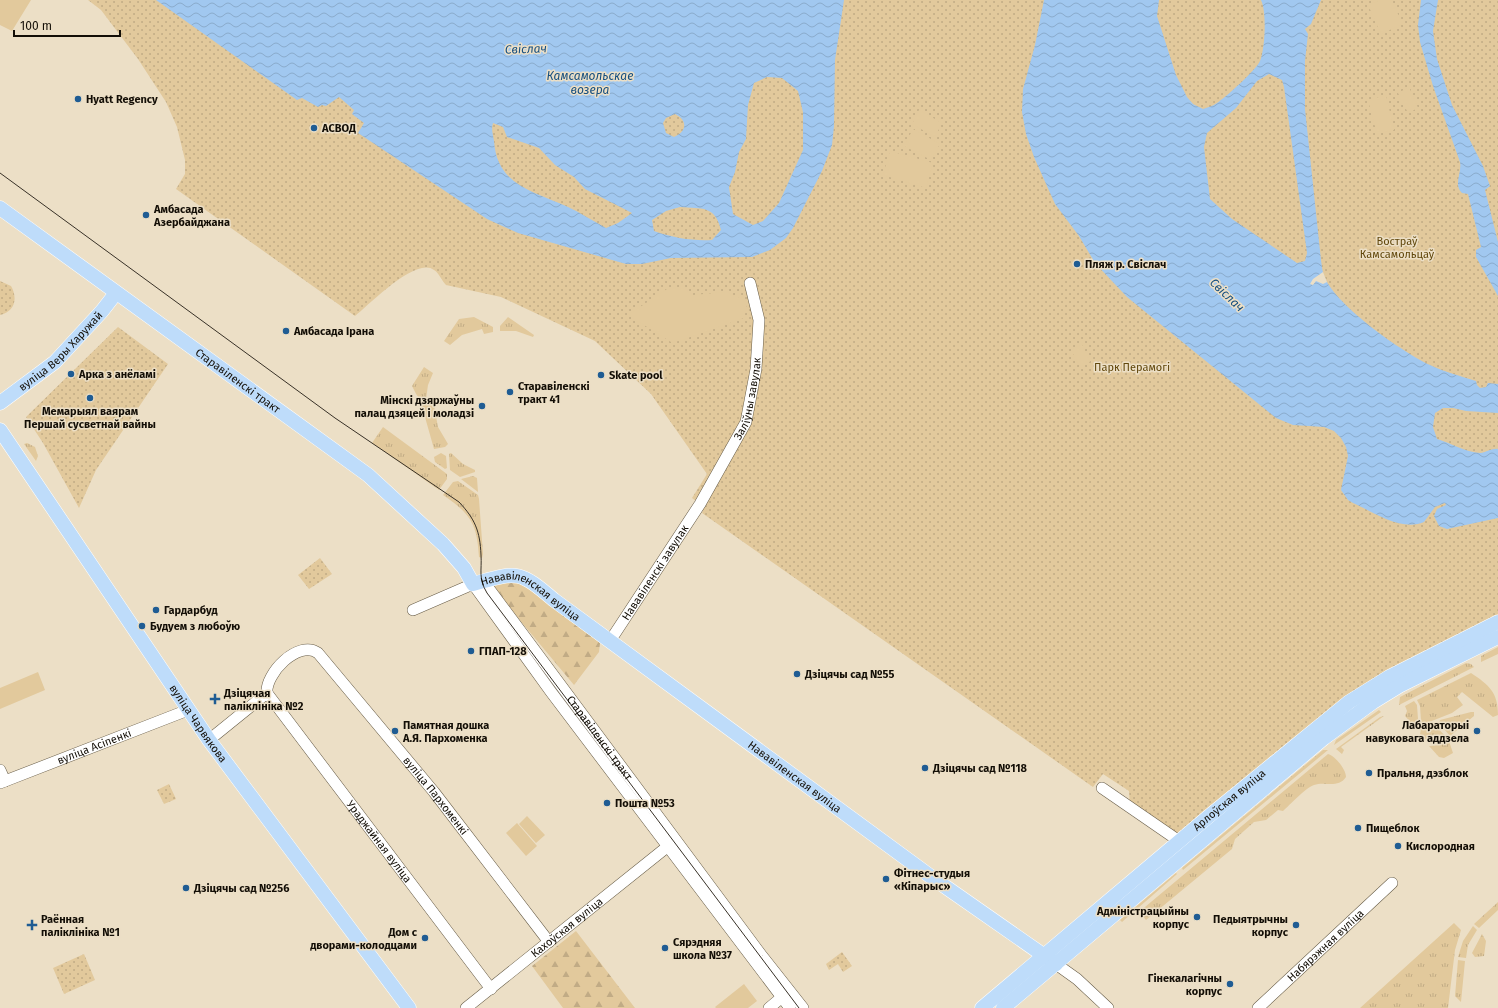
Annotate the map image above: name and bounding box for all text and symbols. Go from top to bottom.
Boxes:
scale bar [14,12,120,38]
text: 100 m [20,19,52,33]
water label: Свіслач [505,41,547,57]
water label: Камсамольскае возера [547,69,633,97]
place label: Hyatt Regency [86,93,158,106]
marker: Hyatt Regency [73,94,83,104]
place label: АСВОД [321,122,356,135]
marker: АСВОД [309,123,319,133]
place label: Амбасада Азербайджана [153,203,230,229]
marker: Амбасада Азербайджана [141,210,151,220]
park label: Востраў Камсамольцаў [1360,235,1435,261]
place label: Пляж р. Свіслач [1085,258,1166,271]
marker: Пляж р. Свіслач [1072,259,1082,269]
water label: Свіслач [1207,276,1247,314]
street label: вуліца Веры Харужай [16,309,105,394]
place label: Амбасада Ірана [293,325,374,338]
marker: Амбасада Ірана [281,326,291,336]
street label: Старавіленскі тракт [193,346,283,416]
street label: Заліўны завулак [731,357,764,442]
park label: Парк Перамогі [1094,361,1170,374]
place label: Арка з анёламі [78,368,156,381]
marker: Арка з анёламі [66,369,76,379]
place label: Skate pool [609,369,663,382]
marker: Skate pool [596,370,606,380]
place label: Старавіленскі тракт 41 [518,380,590,406]
marker: Старавіленскі тракт 41 [505,387,515,397]
marker: Мемарыял ваярам Першай сусветнай вайны [85,393,95,403]
place label: Мінскі дзяржаўны палац дзяцей і моладзі [354,394,474,420]
marker: Мінскі дзяржаўны палац дзяцей і моладзі [477,401,487,411]
place label: Мемарыял ваярам Першай сусветнай вайны [24,405,156,431]
street label: Нававіленскі завулак [619,522,692,623]
street label: Нававіленская вуліца [479,569,583,624]
place label: Гардарбуд [164,604,218,617]
marker: Гардарбуд [151,605,161,615]
place label: Будуем з любоўю [150,620,240,633]
marker: Будуем з любоўю [137,621,147,631]
place label: ГПАП-128 [479,645,527,658]
marker: ГПАП-128 [466,646,476,656]
place label: Дзіцячы сад №55 [804,668,894,681]
marker: Дзіцячы сад №55 [792,669,802,679]
street label: вуліца Чарвякова [166,682,229,765]
place label: Дзіцячая паліклініка №2 [223,687,304,713]
marker: Дзіцячая паліклініка №2 [209,693,221,705]
street label: Старавіленскі тракт [564,693,635,783]
place label: Памятная дошка А.Я. Пархоменка [402,719,489,745]
place label: Лабараторыі навуковага аддзела [1366,719,1469,745]
marker: Памятная дошка А.Я. Пархоменка [390,726,400,736]
marker: Лабараторыі навуковага аддзела [1472,726,1482,736]
street label: вуліца Асіпенкі [55,727,133,767]
street label: Нававіленская вуліца [745,738,844,816]
street label: вуліца Пархоменкі [400,754,470,838]
place label: Дзіцячы сад №118 [932,762,1028,775]
marker: Дзіцячы сад №118 [920,763,930,773]
street label: Арлоўская вуліца [1191,767,1268,834]
place label: Пральня, дэзблок [1377,767,1469,780]
marker: Пральня, дэзблок [1364,768,1374,778]
place label: Пошта №53 [615,797,675,810]
street label: Ураджайная вуліца [344,798,414,885]
marker: Пошта №53 [602,798,612,808]
place label: Пищеблок [1366,822,1420,835]
marker: Пищеблок [1353,823,1363,833]
place label: Кислородная [1406,840,1475,853]
marker: Кислородная [1393,841,1403,851]
place label: Фітнес-студыя «Кіпарыс» [894,867,970,893]
marker: Фітнес-студыя «Кіпарыс» [881,874,891,884]
place label: Дзіцячы сад №256 [193,882,289,895]
marker: Дзіцячы сад №256 [181,883,191,893]
street label: Кахоўская вуліца [528,895,606,960]
place label: Адміністрацыйны корпус [1096,905,1190,931]
street label: Набярэжная вуліца [1285,907,1367,984]
marker: Адміністрацыйны корпус [1192,912,1202,922]
place label: Раённая паліклініка №1 [41,913,120,939]
place label: Педыятрычны корпус [1213,913,1289,939]
marker: Раённая паліклініка №1 [26,919,38,931]
marker: Педыятрычны корпус [1291,920,1301,930]
place label: Дом с дворами-колодцами [310,926,418,952]
marker: Дом с дворами-колодцами [420,933,430,943]
place label: Сярэдняя школа №37 [673,936,732,962]
marker: Сярэдняя школа №37 [660,943,670,953]
place label: Гінекалагічны корпус [1148,972,1223,998]
marker: Гінекалагічны корпус [1225,979,1235,989]

